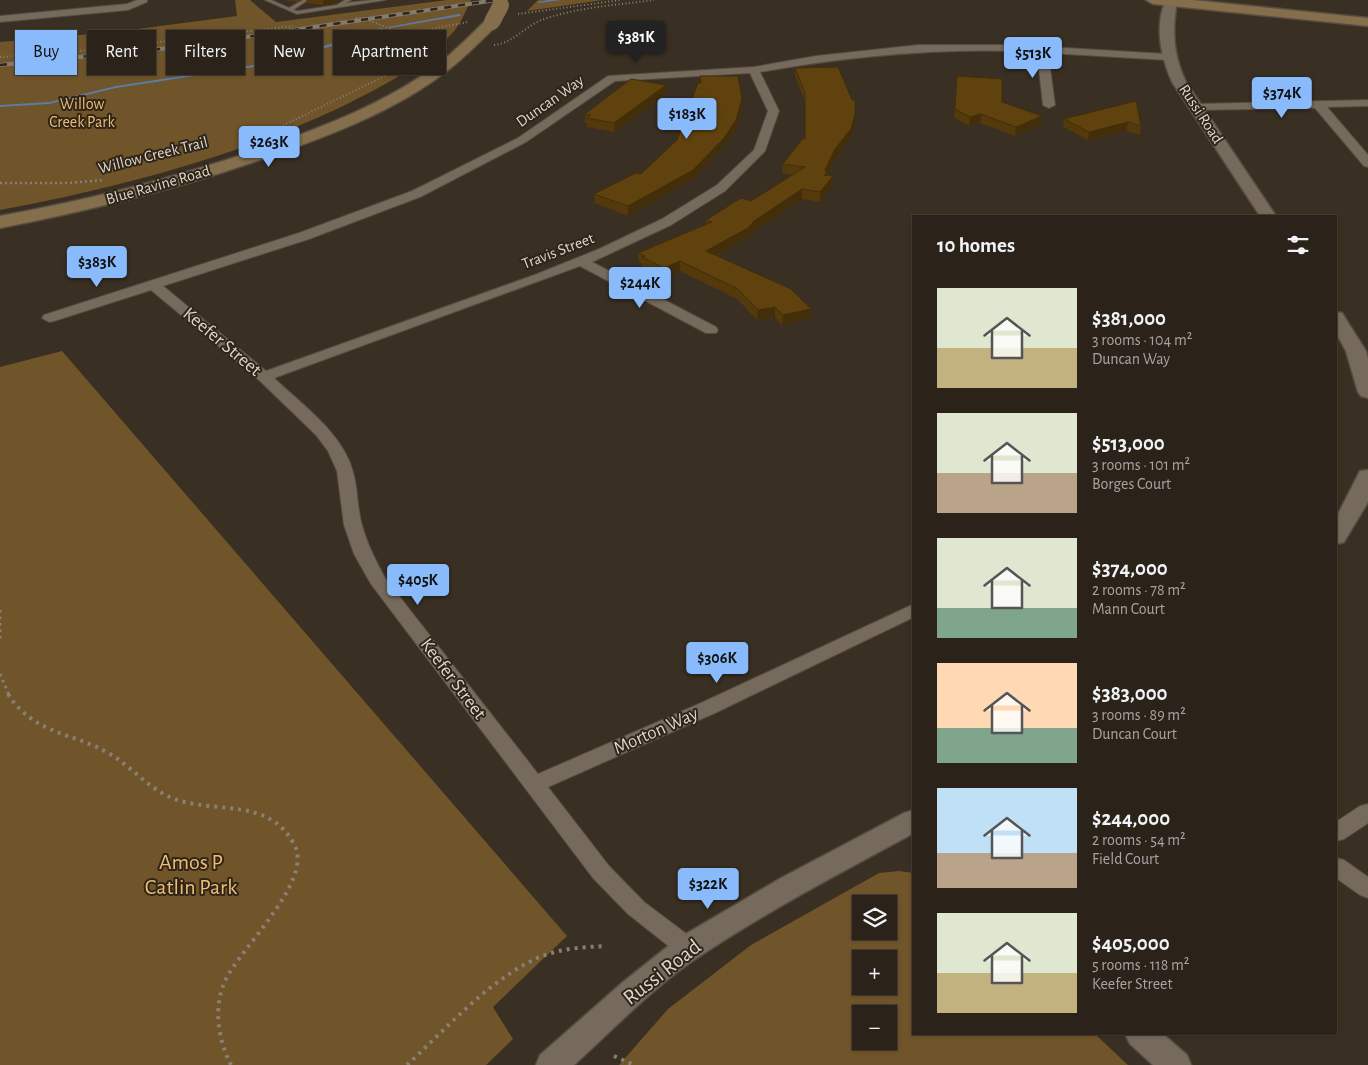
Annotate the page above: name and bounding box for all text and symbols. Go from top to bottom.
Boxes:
pin: $381K [601,20,671,63]
text: $381K [617,29,655,45]
chip: Buy [15,30,77,75]
chip: Rent [87,30,156,75]
chip: Filters [166,30,245,75]
chip: New [255,30,323,75]
chip: Apartment [333,30,446,75]
pin: $513K [998,36,1068,79]
text: $513K [1015,45,1051,61]
street label: Duncan Way [513,72,587,131]
pin: $374K [1247,76,1317,119]
street label: Russi Road [1176,82,1226,146]
text: $374K [1263,85,1301,101]
park label: Willow Creek Park [49,96,115,130]
pin: $183K [652,98,722,140]
text: $183K [668,106,706,122]
pin: $263K [234,126,304,168]
street label: Willow Creek Trail [97,134,209,176]
text: $263K [250,134,288,150]
street label: Blue Ravine Road [104,163,212,207]
street label: Travis Street [520,230,596,272]
icon: filters [1284,231,1312,259]
text: 10 homes [937,235,1015,256]
pin: $383K [62,246,132,288]
text: $383K [78,254,116,270]
pin: $244K [605,266,675,309]
text: $244K [620,275,660,291]
street label: Keefer Street [179,304,265,380]
icon: home [977,308,1037,368]
text: $381,000 [1092,308,1166,329]
text: 3 rooms · 104 m² [1092,332,1192,348]
text: Duncan Way [1092,351,1170,367]
icon: home [977,433,1037,493]
text: $513,000 [1092,433,1165,454]
text: 3 rooms · 101 m² [1092,457,1190,473]
text: Borges Court [1092,476,1171,492]
icon: home [977,558,1037,618]
text: $374,000 [1092,558,1168,579]
pin: $405K [383,564,453,606]
text: $405K [398,572,438,588]
text: 2 rooms · 78 m² [1092,582,1186,598]
text: Mann Court [1092,601,1165,617]
street label: Keefer Street [417,635,489,723]
pin: $306K [682,642,752,684]
text: $306K [697,650,737,666]
icon: home [977,683,1037,743]
text: $383,000 [1092,683,1168,704]
street label: Morton Way [611,704,701,758]
text: 3 rooms · 89 m² [1092,707,1186,723]
text: Duncan Court [1092,726,1177,742]
icon: home [977,808,1037,868]
text: $244,000 [1092,808,1170,829]
text: 2 rooms · 54 m² [1092,832,1186,848]
park label: Amos P Catlin Park [145,851,237,898]
text: Field Court [1092,851,1159,867]
pin: $322K [673,868,743,910]
text: $322K [689,876,727,892]
map controls [852,895,897,1050]
button: layers [852,895,897,940]
icon: home [977,933,1037,993]
text: $405,000 [1092,933,1170,954]
street label: Russi Road [619,935,705,1009]
button: + [852,950,897,995]
text: 5 rooms · 118 m² [1092,957,1189,973]
text: Keefer Street [1092,976,1173,992]
button: − [852,1005,897,1050]

